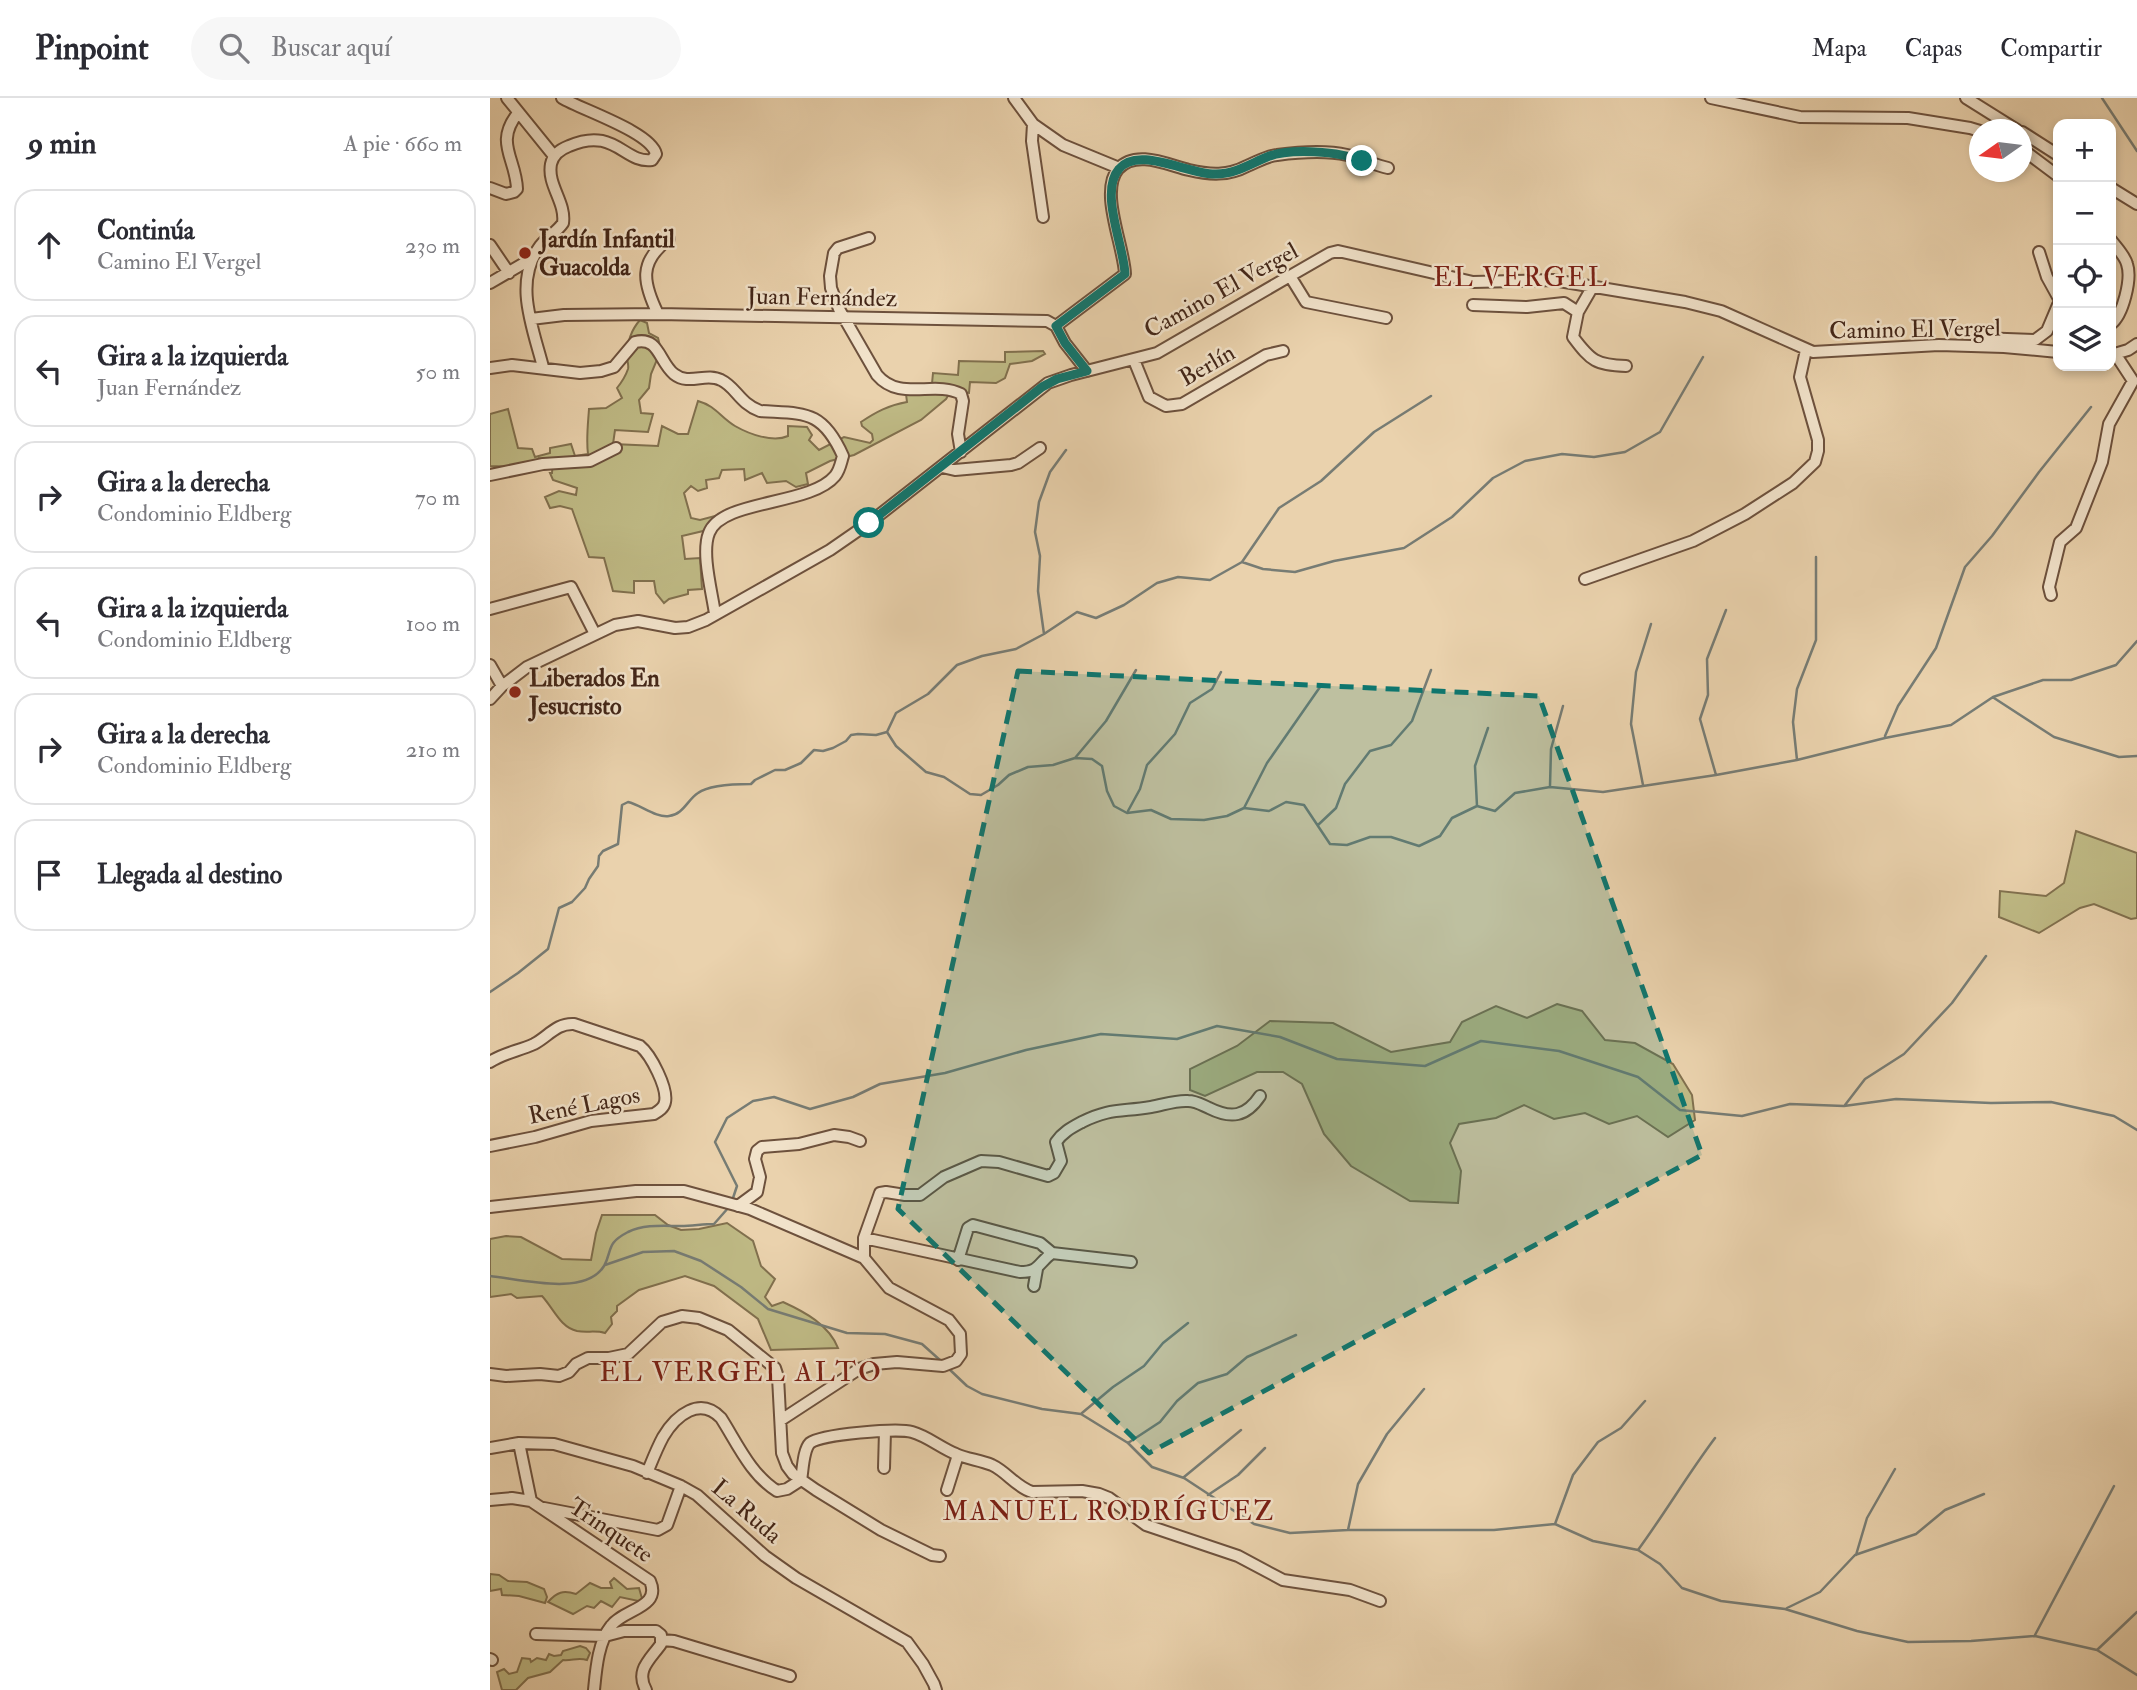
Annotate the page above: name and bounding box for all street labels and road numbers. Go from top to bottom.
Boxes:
street label: Camino El Vergel [1139,235,1304,346]
street label: Juan Fernández [746,281,898,314]
street label: Camino El Vergel [1829,313,2001,346]
street label: Berlín [1174,337,1241,394]
street label: René Lagos [526,1079,643,1132]
street label: La Ruda [705,1472,789,1551]
street label: Trinquete [562,1491,659,1570]

